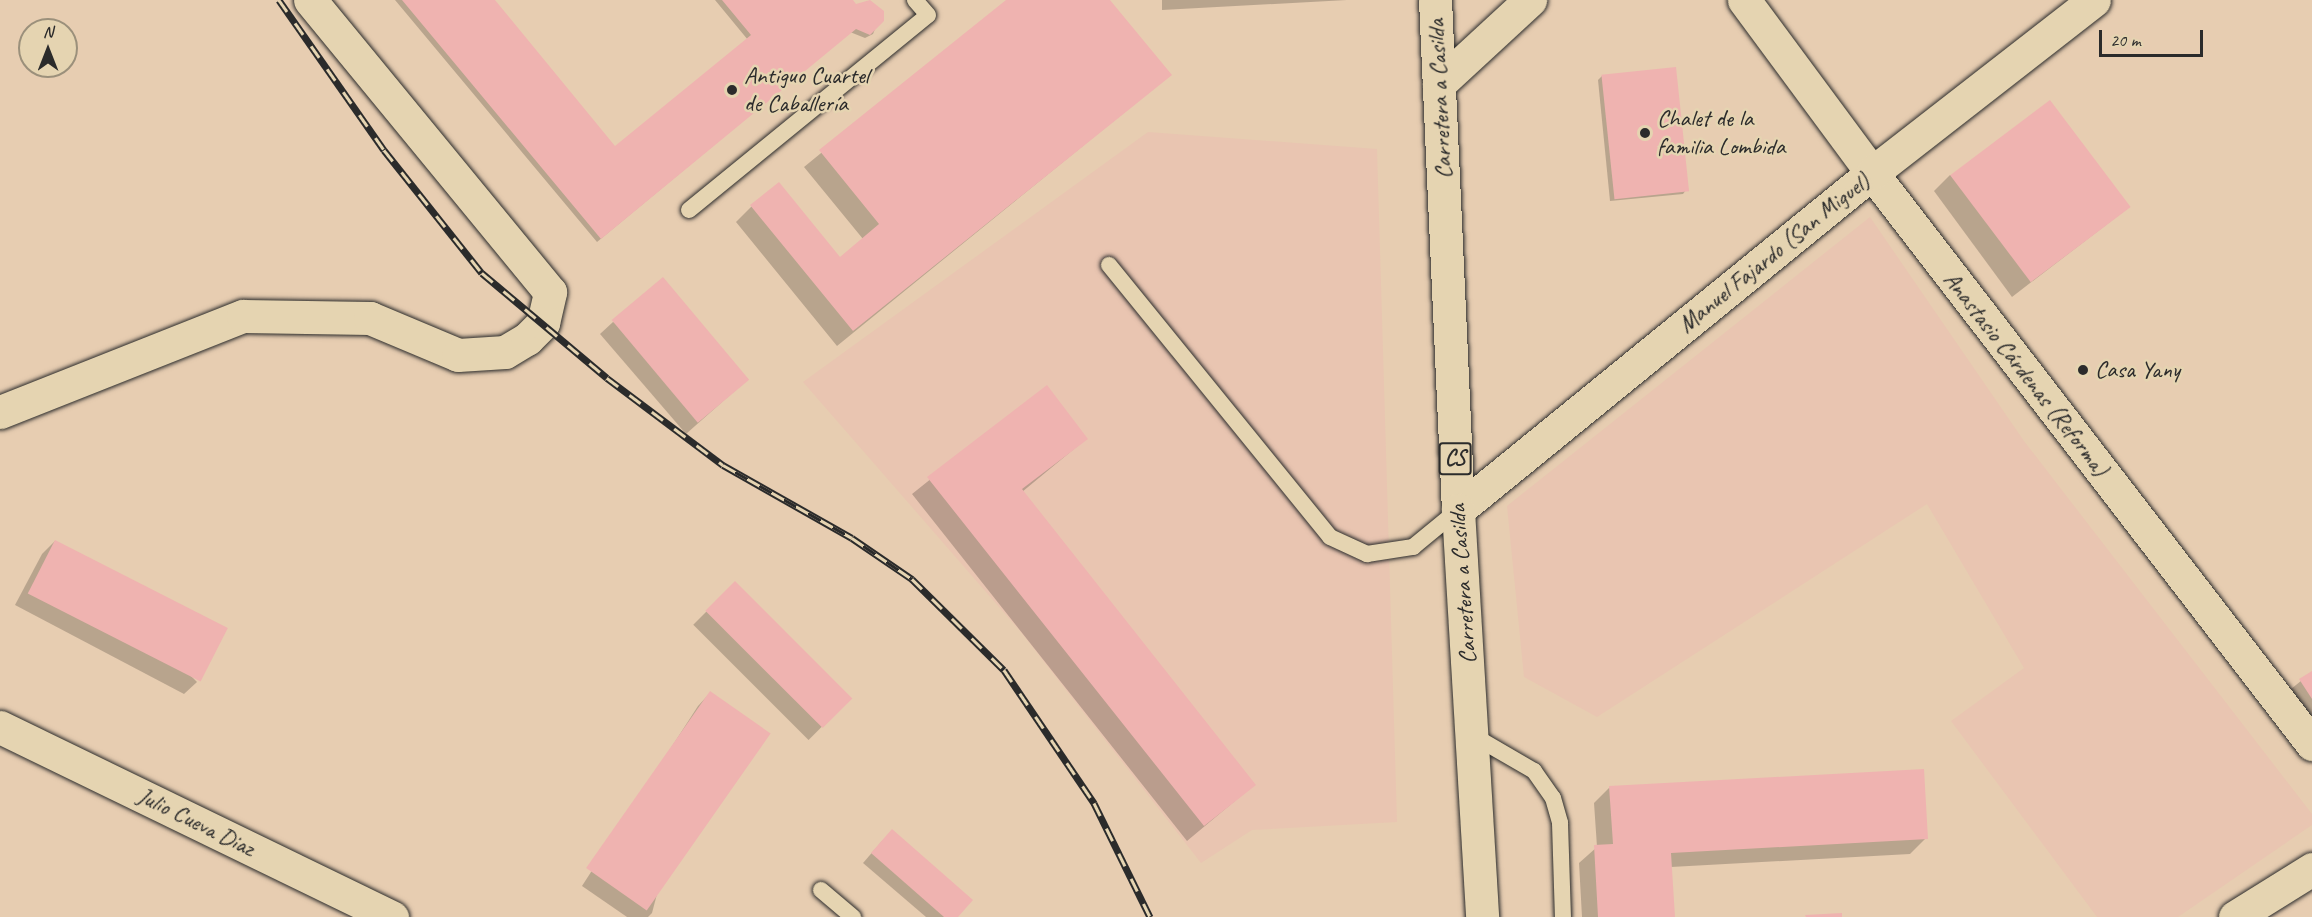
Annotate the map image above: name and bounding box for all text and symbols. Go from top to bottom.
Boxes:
north arrow [18,18,78,78]
street label: Carretera a Casilda [1421,18,1459,180]
scale bar [2102,18,2206,56]
text: N [43,22,53,42]
text: 20 m [2110,29,2141,51]
place label: Antiguo Cuartel de Caballería [744,62,869,118]
marker: Antiguo Cuartel de Caballería [725,83,739,97]
place label: Chalet de la familia Lombida [1657,105,1785,161]
marker: Chalet de la familia Lombida [1638,126,1652,140]
street label: Manuel Fajardo (San Miguel) [1672,167,1876,339]
street label: Anastasio Cárdenas (Reforma) [1937,266,2115,482]
place label: Casa Yany [2095,356,2180,384]
marker: Casa Yany [2076,363,2090,377]
road number: CS [1438,440,1472,478]
street label: Carretera a Casilda [1443,502,1483,666]
street label: Julio Cueva Diaz [133,781,259,863]

